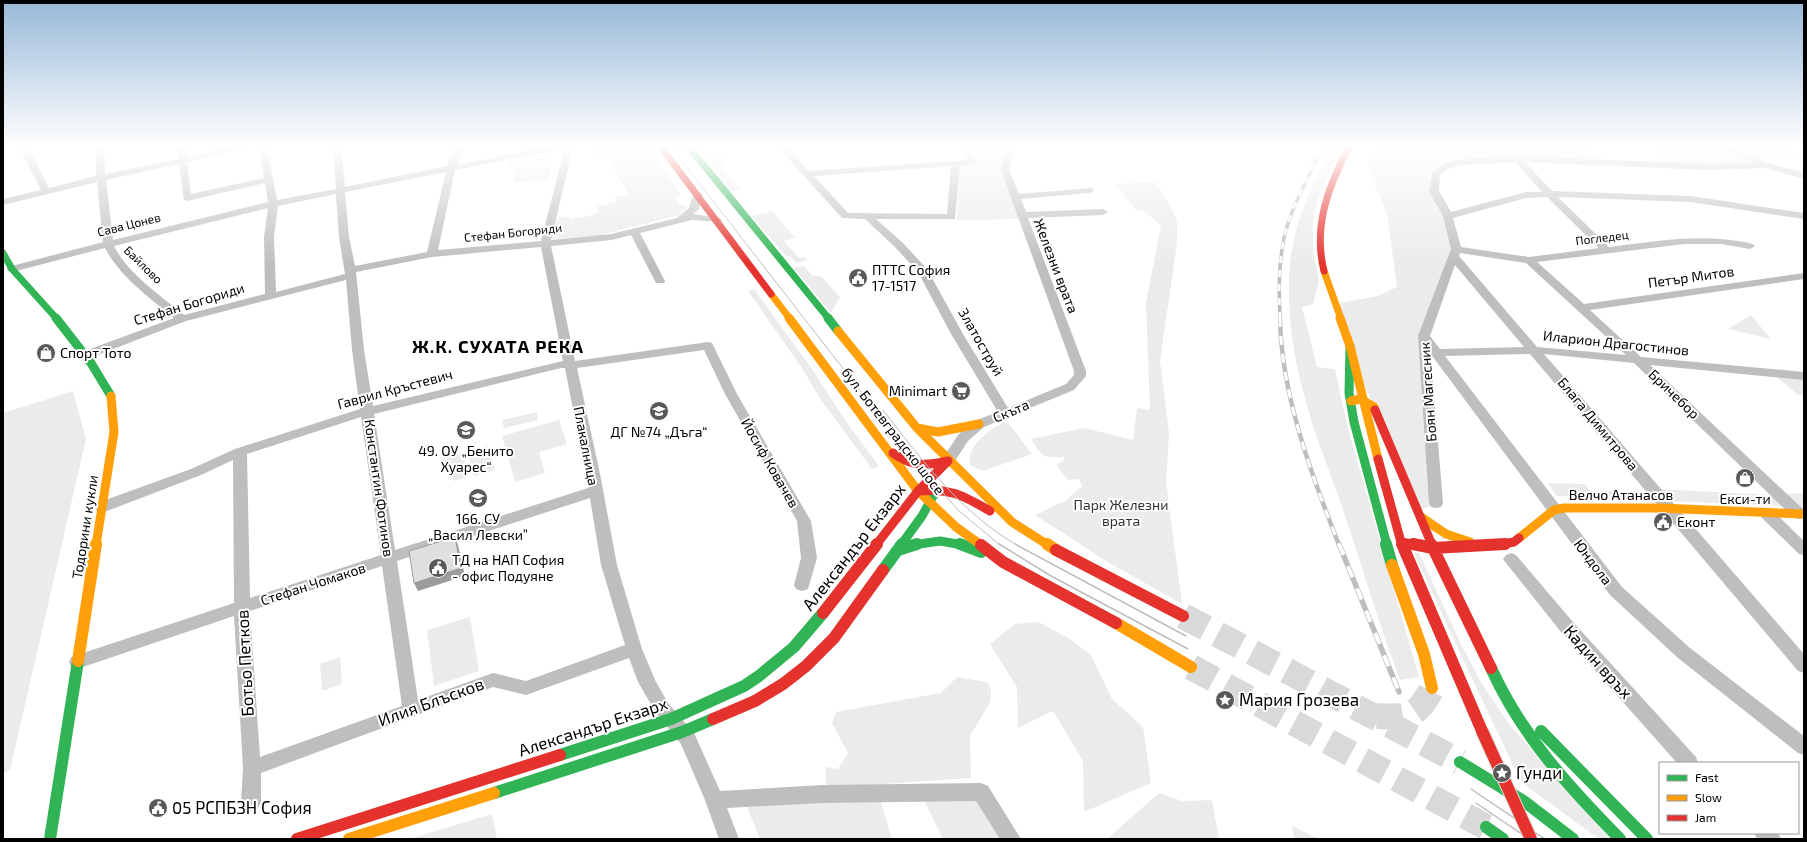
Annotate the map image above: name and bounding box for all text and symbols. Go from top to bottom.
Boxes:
street label: Сава Цонев [96,209,162,239]
street label: Железни врата [1031,216,1082,316]
street label: Стефан Богориди [463,220,563,244]
street label: Погледец [1575,227,1629,247]
street label: Байлово [122,243,166,286]
place label: ПТТС София 17-1517 [872,261,950,294]
street label: Петър Митов [1647,262,1735,291]
public building icon: ПТТС София 17-1517 [847,267,869,289]
street label: Стефан Богориди [131,279,246,328]
street label: Златоструй [955,305,1008,379]
street label: Иларион Драгостинов [1542,326,1690,359]
district label: Ж.К. СУХАТА РЕКА [412,335,584,357]
street label: Боян Магесник [1416,341,1439,442]
shop icon: Спорт Тото [35,342,57,364]
place label: Спорт Тото [60,344,131,361]
street label: бул. Ботевградско шосе [838,364,948,498]
street label: Гаврил Кръстевич [335,365,454,412]
street label: Бричебор [1645,365,1703,422]
street label: Блага Димитрова [1554,374,1642,474]
supermarket icon: Minimart [950,380,972,402]
place label: Minimart [889,382,947,399]
street label: Скъта [990,395,1032,426]
school or university icon: ДГ №74 „Дъга“ [648,400,670,422]
street label: Плакалница [570,405,603,487]
street label: Йосиф Ковачев [738,415,803,511]
street label: Константин Фотинов [361,418,398,558]
school or university icon: 49. ОУ „Бенито Хуарес“ [455,419,477,441]
place label: ДГ №74 „Дъга“ [611,423,707,440]
place label: 49. ОУ „Бенито Хуарес“ [418,442,514,475]
shop icon: Екси-ти [1734,467,1756,489]
street label: Тодорини кукли [68,474,101,580]
street label: Александър Екзарх [797,479,910,614]
street label: Велчо Атанасов [1569,486,1673,503]
school or university icon: 166. СУ „Васил Левски” [467,487,489,509]
place label: Екси-ти [1719,490,1771,507]
park label: Парк Железни врата [1074,496,1168,529]
place label: 166. СУ „Васил Левски” [428,510,528,543]
public building icon: Еконт [1652,511,1674,533]
place label: Еконт [1677,513,1715,530]
street label: Юндола [1571,536,1616,588]
place label: ТД на НАП София - офис Подуяне [452,551,564,584]
public building icon: ТД на НАП София - офис Подуяне [427,557,449,579]
street label: Стефан Чомаков [258,559,368,609]
street label: Ботьо Петков [231,609,257,717]
street label: Кадин връх [1560,620,1637,703]
street label: Илия Блъсков [375,673,486,729]
place icon: Мария Грозева [1214,689,1236,711]
place label: Мария Грозева [1239,689,1359,710]
street label: Александър Екзарх [516,692,670,761]
place icon: Гунди [1491,762,1513,784]
place label: Гунди [1516,762,1562,783]
legend [1659,762,1799,834]
text: Fast [1695,770,1719,784]
text: Slow [1695,790,1722,804]
public building icon: 05 РСПБЗН София [147,797,169,819]
place label: 05 РСПБЗН София [172,797,312,818]
text: Jam [1695,810,1716,824]

